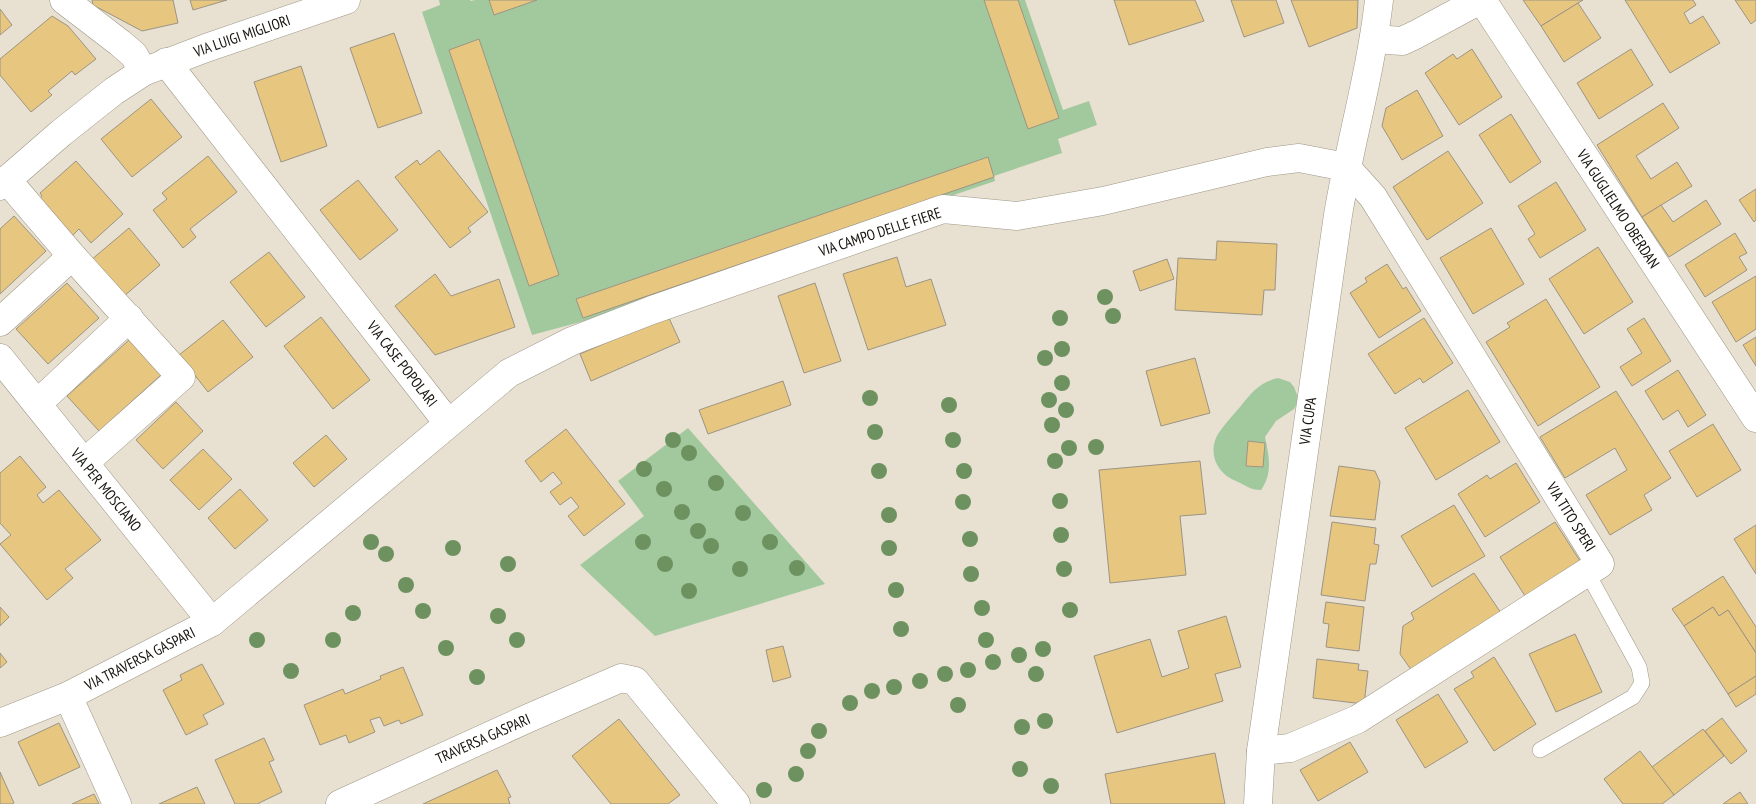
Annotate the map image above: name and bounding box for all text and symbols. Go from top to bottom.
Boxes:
street label: VIA LUIGI MIGLIORI [190,10,293,61]
street label: VIA GUGLIELMO OBERDAN [1572,145,1664,272]
street label: VIA CAMPO DELLE FIERE [815,203,943,261]
street label: VIA CASE POPOLARI [362,316,442,410]
street label: VIA CUPA [1295,395,1320,447]
street label: VIA PER MOSCIANO [66,443,146,535]
street label: VIA TITO SPERI [1542,478,1600,555]
street label: VIA TRAVERSA GASPARI [81,623,198,695]
street label: TRAVERSA GASPARI [433,709,533,768]

